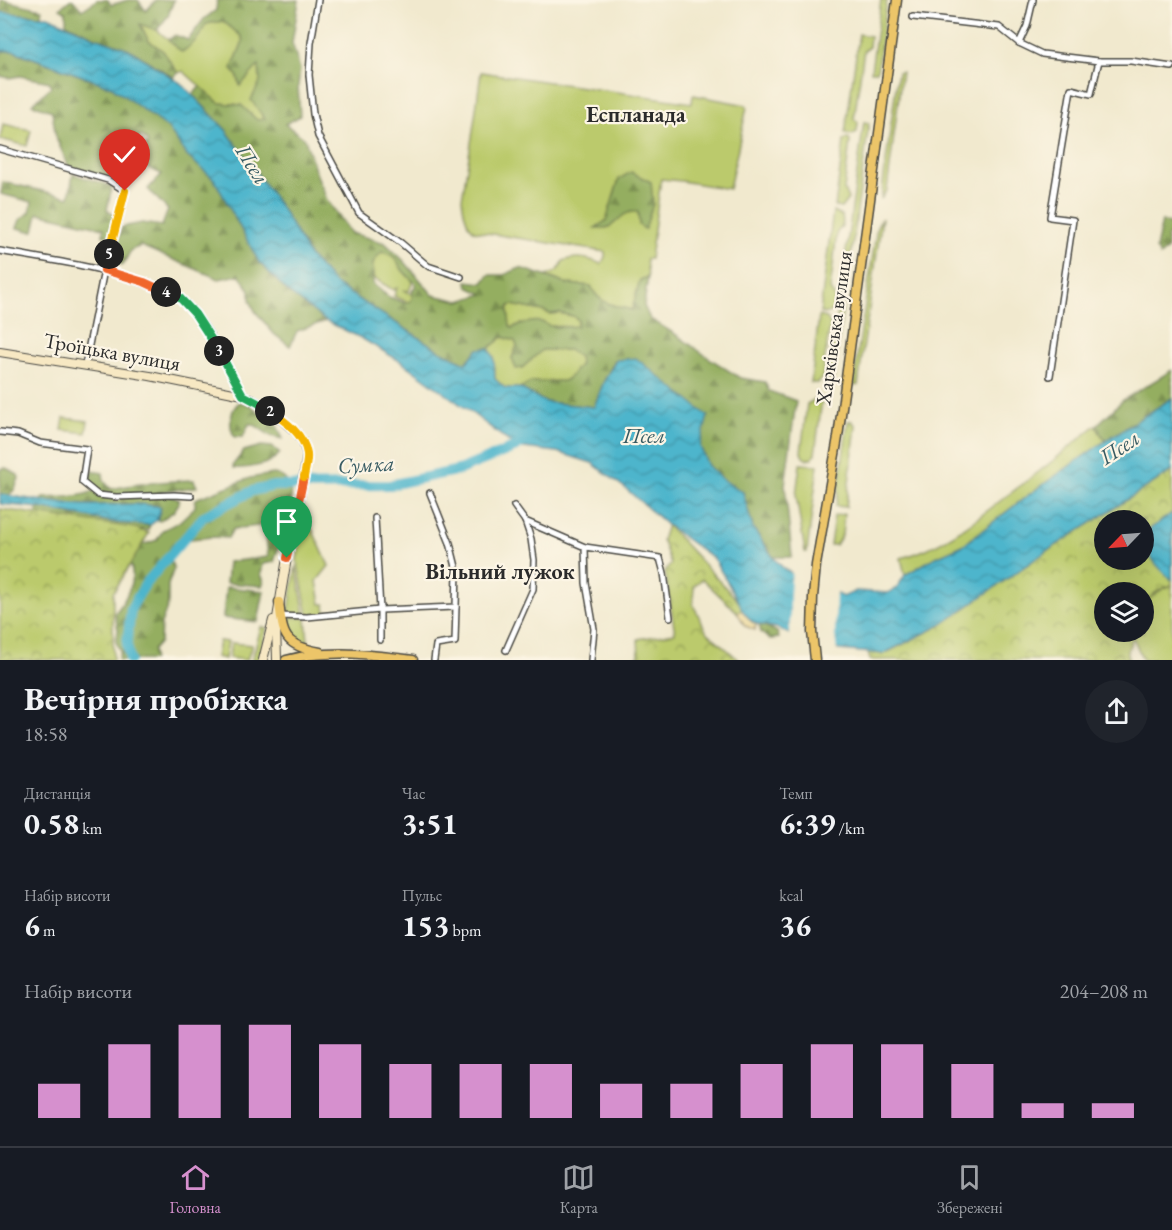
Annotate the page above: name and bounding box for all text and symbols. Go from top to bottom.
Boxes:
district label: Еспланада [586,100,686,129]
pin [99,129,150,191]
icon: check [108,138,141,171]
water label: Псел [228,138,276,190]
pin: 5 [94,239,124,269]
text: 5 [105,243,113,264]
street label: Харківська вулиця [809,249,858,408]
pin: 4 [151,277,181,307]
text: 4 [162,281,170,302]
street label: Троїцька вулиця [42,326,183,377]
pin: 3 [204,336,234,366]
text: 3 [215,340,223,361]
pin: 2 [255,396,285,426]
text: 2 [266,400,274,421]
water label: Псел [622,421,665,450]
water label: Псел [1093,424,1145,472]
water label: Сумка [337,449,395,480]
pin [261,496,312,558]
icon: arrive [270,505,303,538]
north arrow [1094,510,1154,570]
map controls [1094,510,1154,642]
district label: Вільний лужок [425,557,576,586]
button: layers [1094,582,1154,642]
text: Вечірня пробіжка [24,677,288,720]
button: share [1085,680,1148,743]
text: 18:58 [24,721,67,747]
text: Дистанція [24,783,91,804]
text: Час [402,783,425,804]
text: Темп [779,783,813,804]
text: 0.58 [24,804,79,843]
text: 3:51 [402,804,458,843]
text: 6:39 [779,804,835,843]
text: km [79,818,102,839]
text: /km [835,818,865,839]
text: Набір висоти [24,885,110,906]
text: Пульс [402,885,442,906]
text: kcal [779,885,803,906]
text: 6 [24,906,40,945]
text: 153 [402,906,449,945]
text: 36 [779,906,811,945]
text: m [40,920,56,941]
text: bpm [449,920,481,941]
text: Набір висоти [24,978,132,1004]
text: 204–208 m [1060,978,1148,1004]
tab: Головна [169,1161,221,1218]
tab: Карта [560,1161,598,1218]
tab: Збережені [937,1161,1003,1218]

